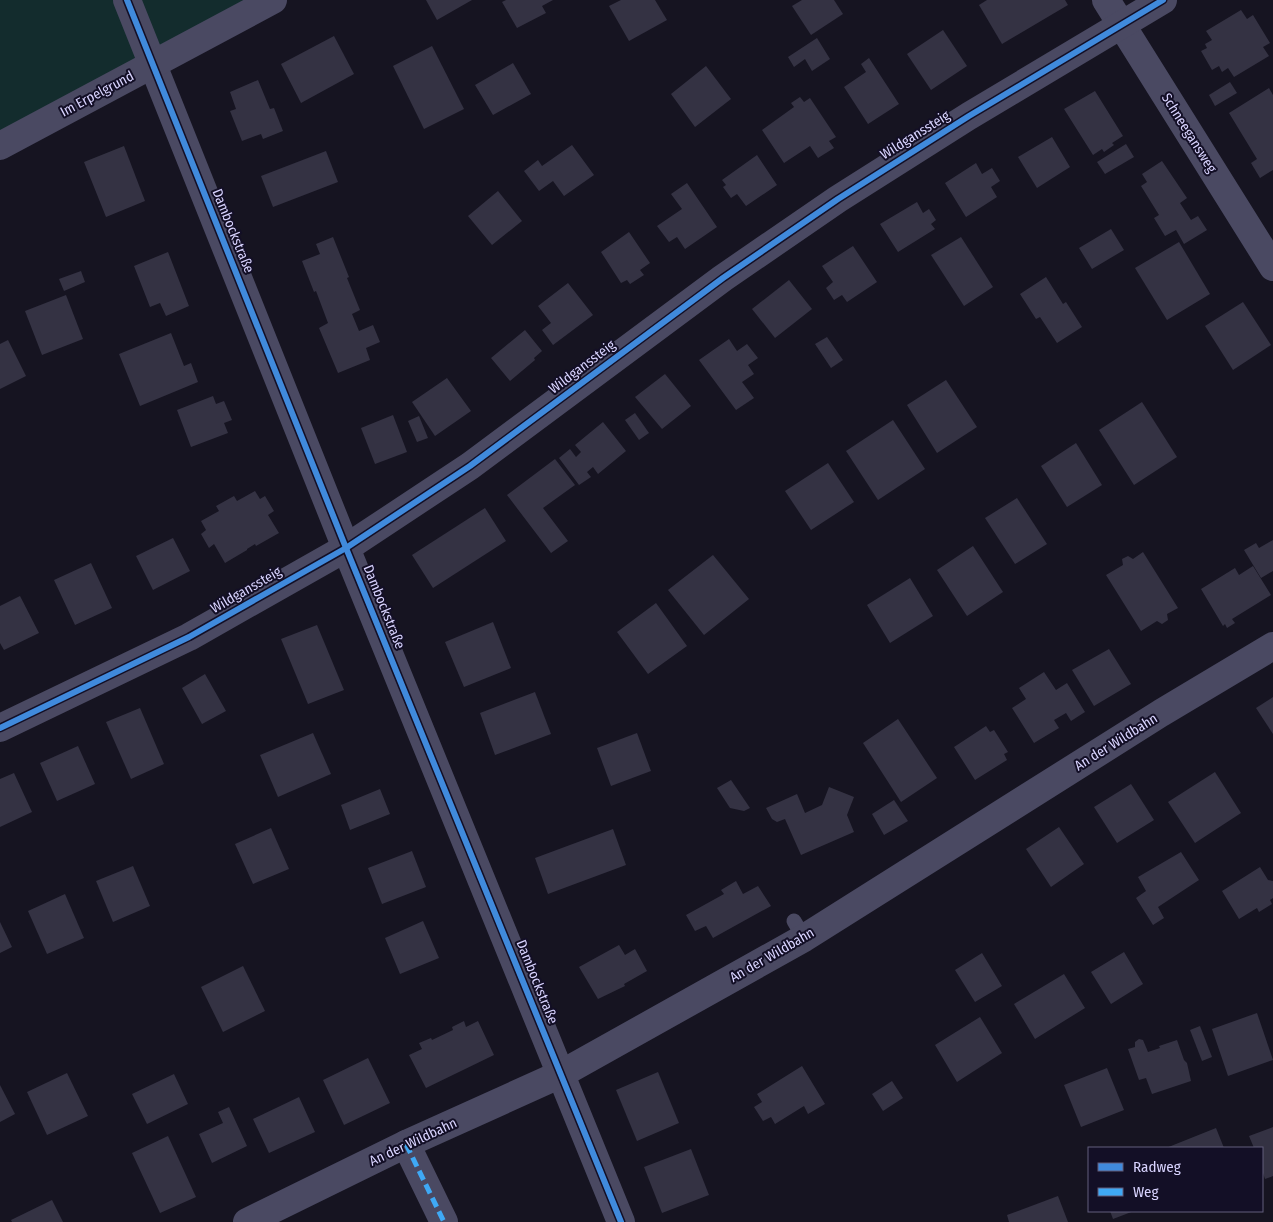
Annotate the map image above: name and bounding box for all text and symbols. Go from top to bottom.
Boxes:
street label: Im Erpelgrund [57,68,137,120]
street label: Schneegansweg [1158,90,1220,176]
street label: Wildganssteig [877,107,953,163]
street label: Dambockstraße [208,186,258,276]
street label: Wildganssteig [545,336,619,398]
street label: Dambockstraße [359,562,409,652]
street label: Wildganssteig [208,563,285,617]
street label: An der Wildbahn [1071,710,1161,774]
street label: An der Wildbahn [727,924,817,986]
street label: Dambockstraße [512,937,562,1027]
street label: An der Wildbahn [366,1114,460,1170]
legend [1088,1147,1263,1212]
text: Radweg [1133,1158,1181,1176]
text: Weg [1133,1183,1159,1201]

